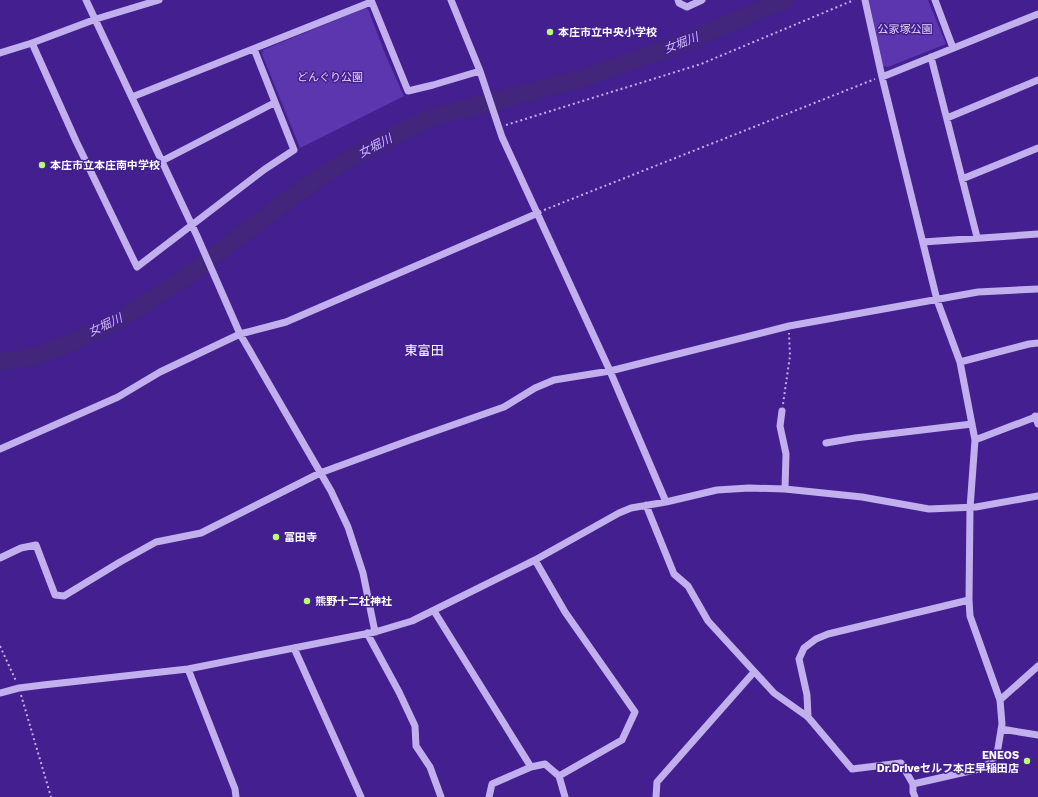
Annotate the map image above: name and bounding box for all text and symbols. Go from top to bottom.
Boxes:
park label: 公家塚公園 [878,23,933,36]
place label: 本庄市立中央小学校 [558,26,657,39]
marker: 本庄市立中央小学校 [545,27,555,37]
water label: 女堀川 [662,29,702,56]
park label: どんぐり公園 [297,71,363,84]
water label: 女堀川 [356,131,396,160]
place label: 本庄市立本庄南中学校 [50,159,160,172]
marker: 本庄市立本庄南中学校 [37,160,47,170]
water label: 女堀川 [86,310,126,339]
district label: 東富田 [404,343,444,358]
place label: 富田寺 [284,531,317,544]
marker: 富田寺 [271,532,281,542]
place label: 熊野十二社神社 [315,595,392,608]
marker: 熊野十二社神社 [302,596,312,606]
place label: ENEOS Dr.Driveセルフ本庄早稲田店 [877,749,1019,775]
marker: ENEOS Dr.Driveセルフ本庄早稲田店 [1022,756,1032,766]

